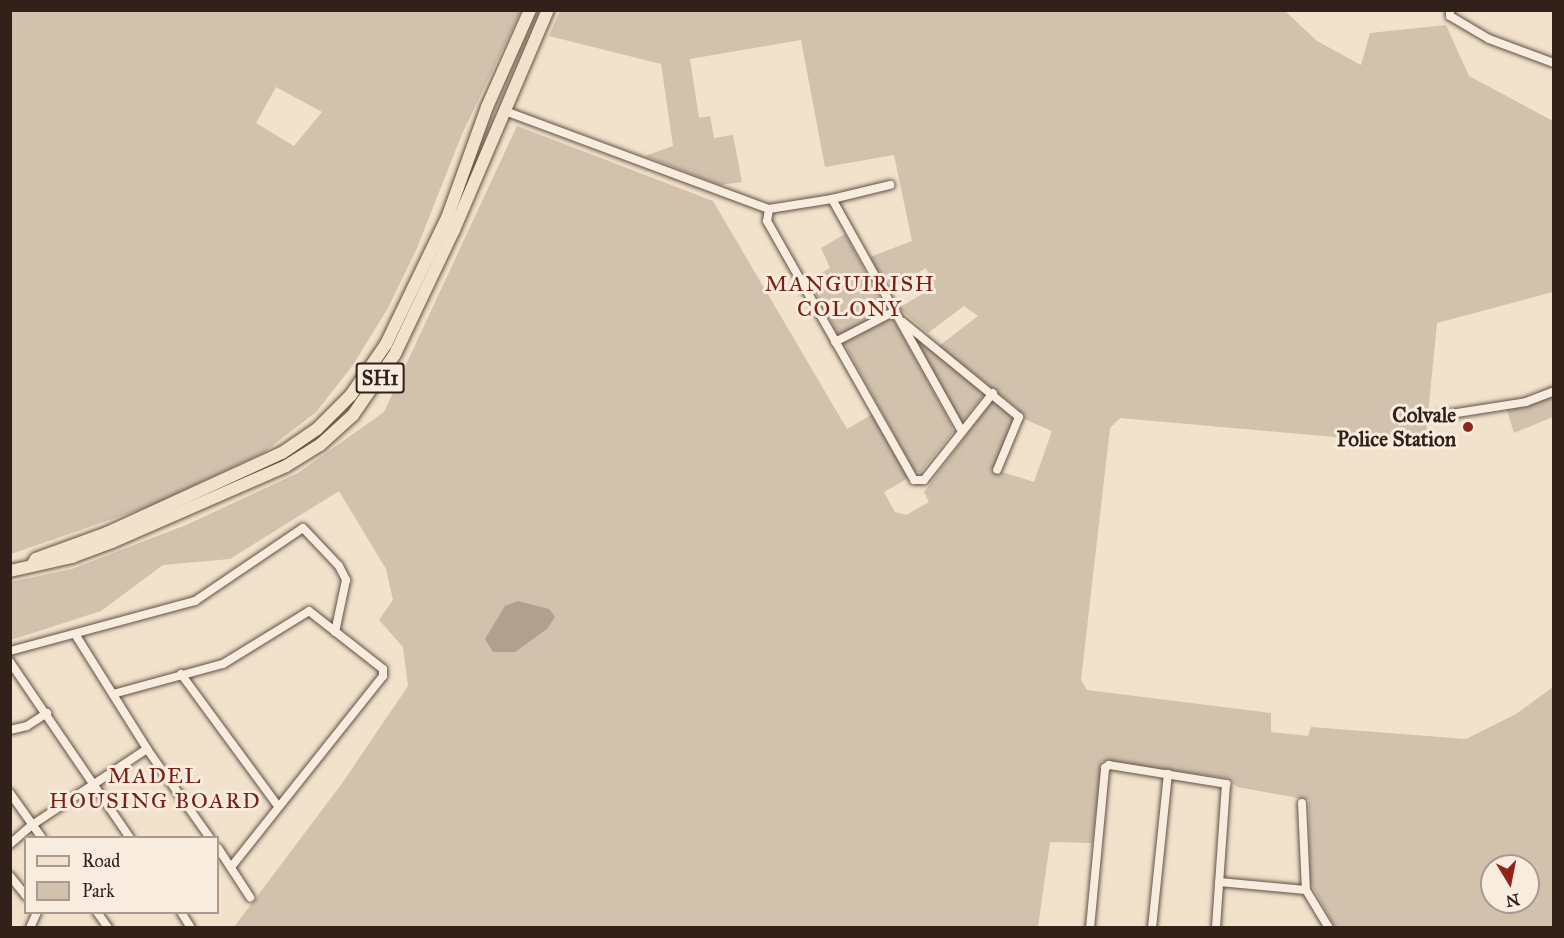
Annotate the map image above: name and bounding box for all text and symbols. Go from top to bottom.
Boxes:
district label: MANGUIRISH COLONY [765,270,935,322]
road number: SH1 [354,361,406,395]
place label: Colvale Police Station [1337,402,1456,452]
marker: Colvale Police Station [1461,420,1475,434]
district label: MADEL HOUSING BOARD [49,762,261,813]
legend [24,836,219,914]
text: Road [82,850,120,872]
north arrow [1480,854,1540,914]
text: Park [82,880,115,902]
text: N [1505,890,1521,911]

